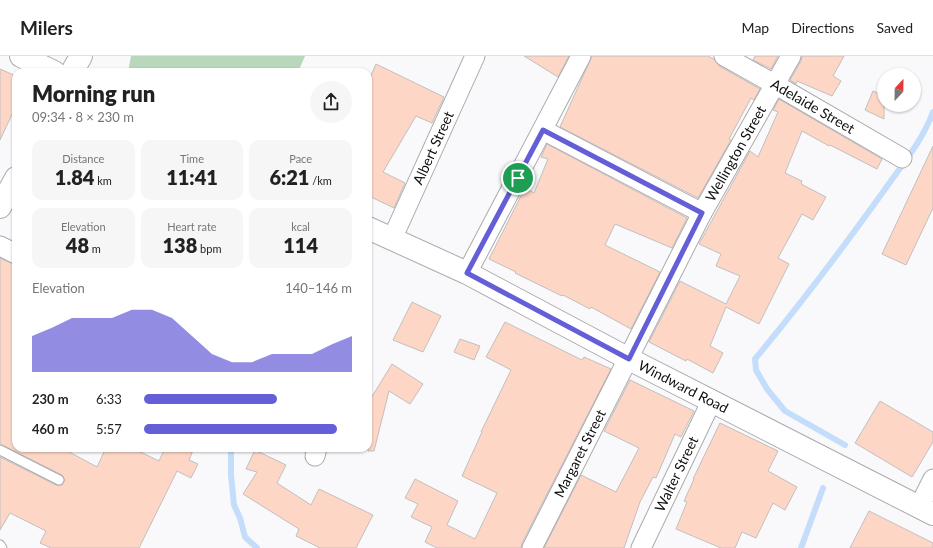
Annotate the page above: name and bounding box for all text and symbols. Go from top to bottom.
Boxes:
text: Milers [20,16,73,39]
text: Map [742,19,769,36]
text: Directions [791,19,854,36]
text: Saved [876,19,913,36]
north arrow [877,68,921,112]
map controls [877,68,921,112]
street label: Adelaide Street [768,75,858,137]
text: Morning run [32,80,155,107]
button: share [310,81,352,123]
street label: Wellington Street [701,102,769,204]
street label: Albert Street [409,108,457,187]
text: 09:34 · 8 × 230 m [32,109,134,125]
text: Distance [62,152,104,165]
text: Time [180,152,204,165]
text: Pace [289,152,312,165]
pin [501,161,535,195]
text: 1.84 [55,165,94,189]
text: 11:41 [166,165,218,189]
text: 6:21 [269,165,309,189]
icon: arrive [507,167,529,189]
text: km [94,174,112,187]
text: /km [309,174,332,187]
text: Elevation [61,220,106,233]
text: Heart rate [167,220,217,233]
text: kcal [291,220,310,233]
text: 48 [66,233,89,257]
text: 138 [162,233,197,257]
text: 114 [283,233,318,257]
text: m [89,242,101,255]
text: bpm [197,242,222,255]
text: Elevation [32,280,85,296]
text: 140–146 m [285,280,352,296]
street label: Windward Road [636,356,731,416]
text: 230 m [32,391,69,407]
text: 6:33 [96,391,122,407]
street label: Margaret Street [550,406,609,500]
text: 460 m [32,421,69,437]
text: 5:57 [96,421,122,437]
street label: Walter Street [651,433,701,514]

